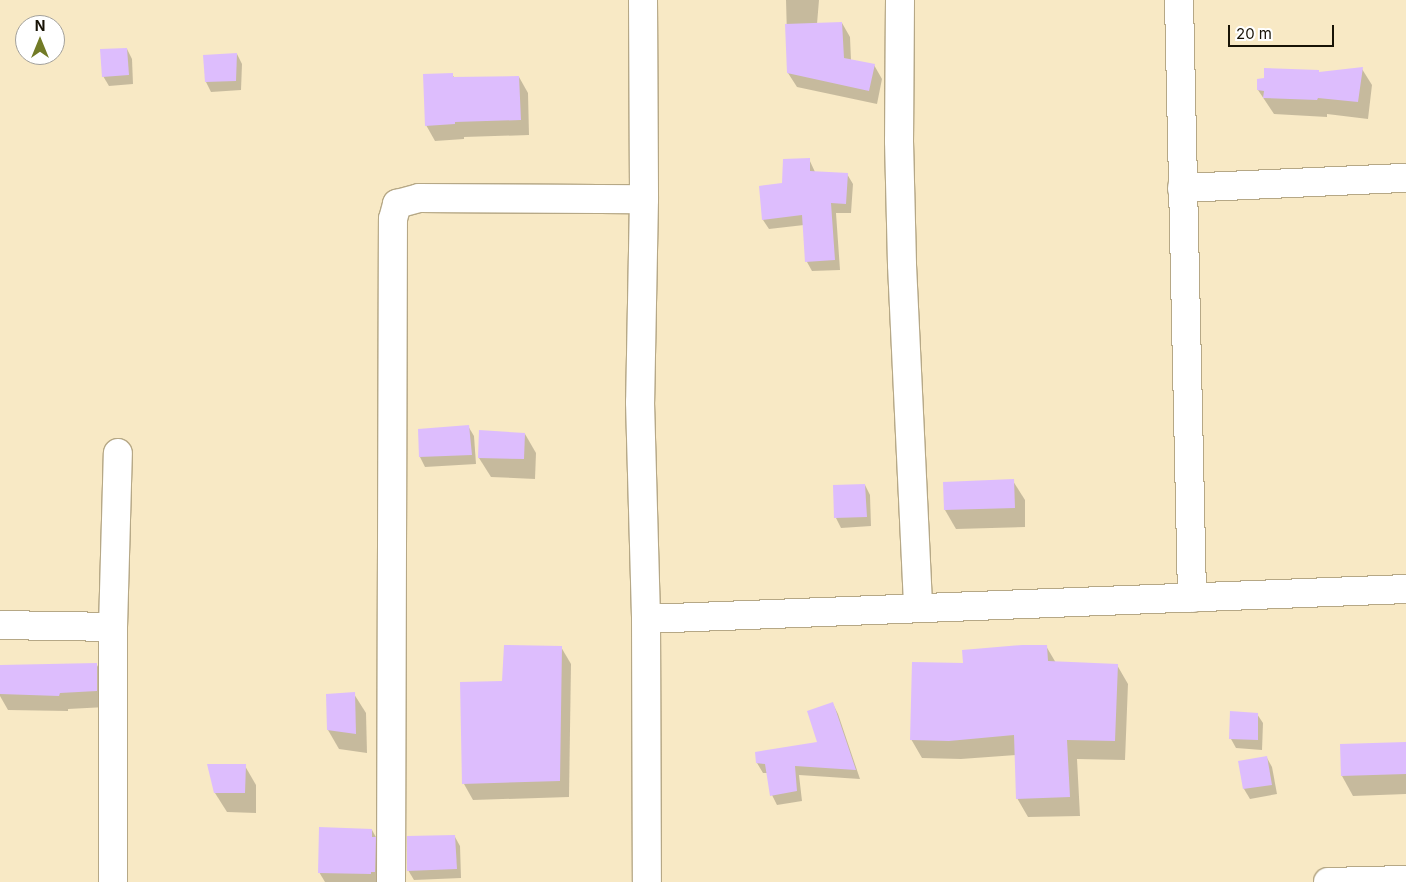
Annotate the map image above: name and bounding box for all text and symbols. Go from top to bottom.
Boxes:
north arrow [15,15,65,65]
scale bar [1231,15,1337,47]
text: N [35,17,45,34]
text: 20 m [1236,24,1272,43]

